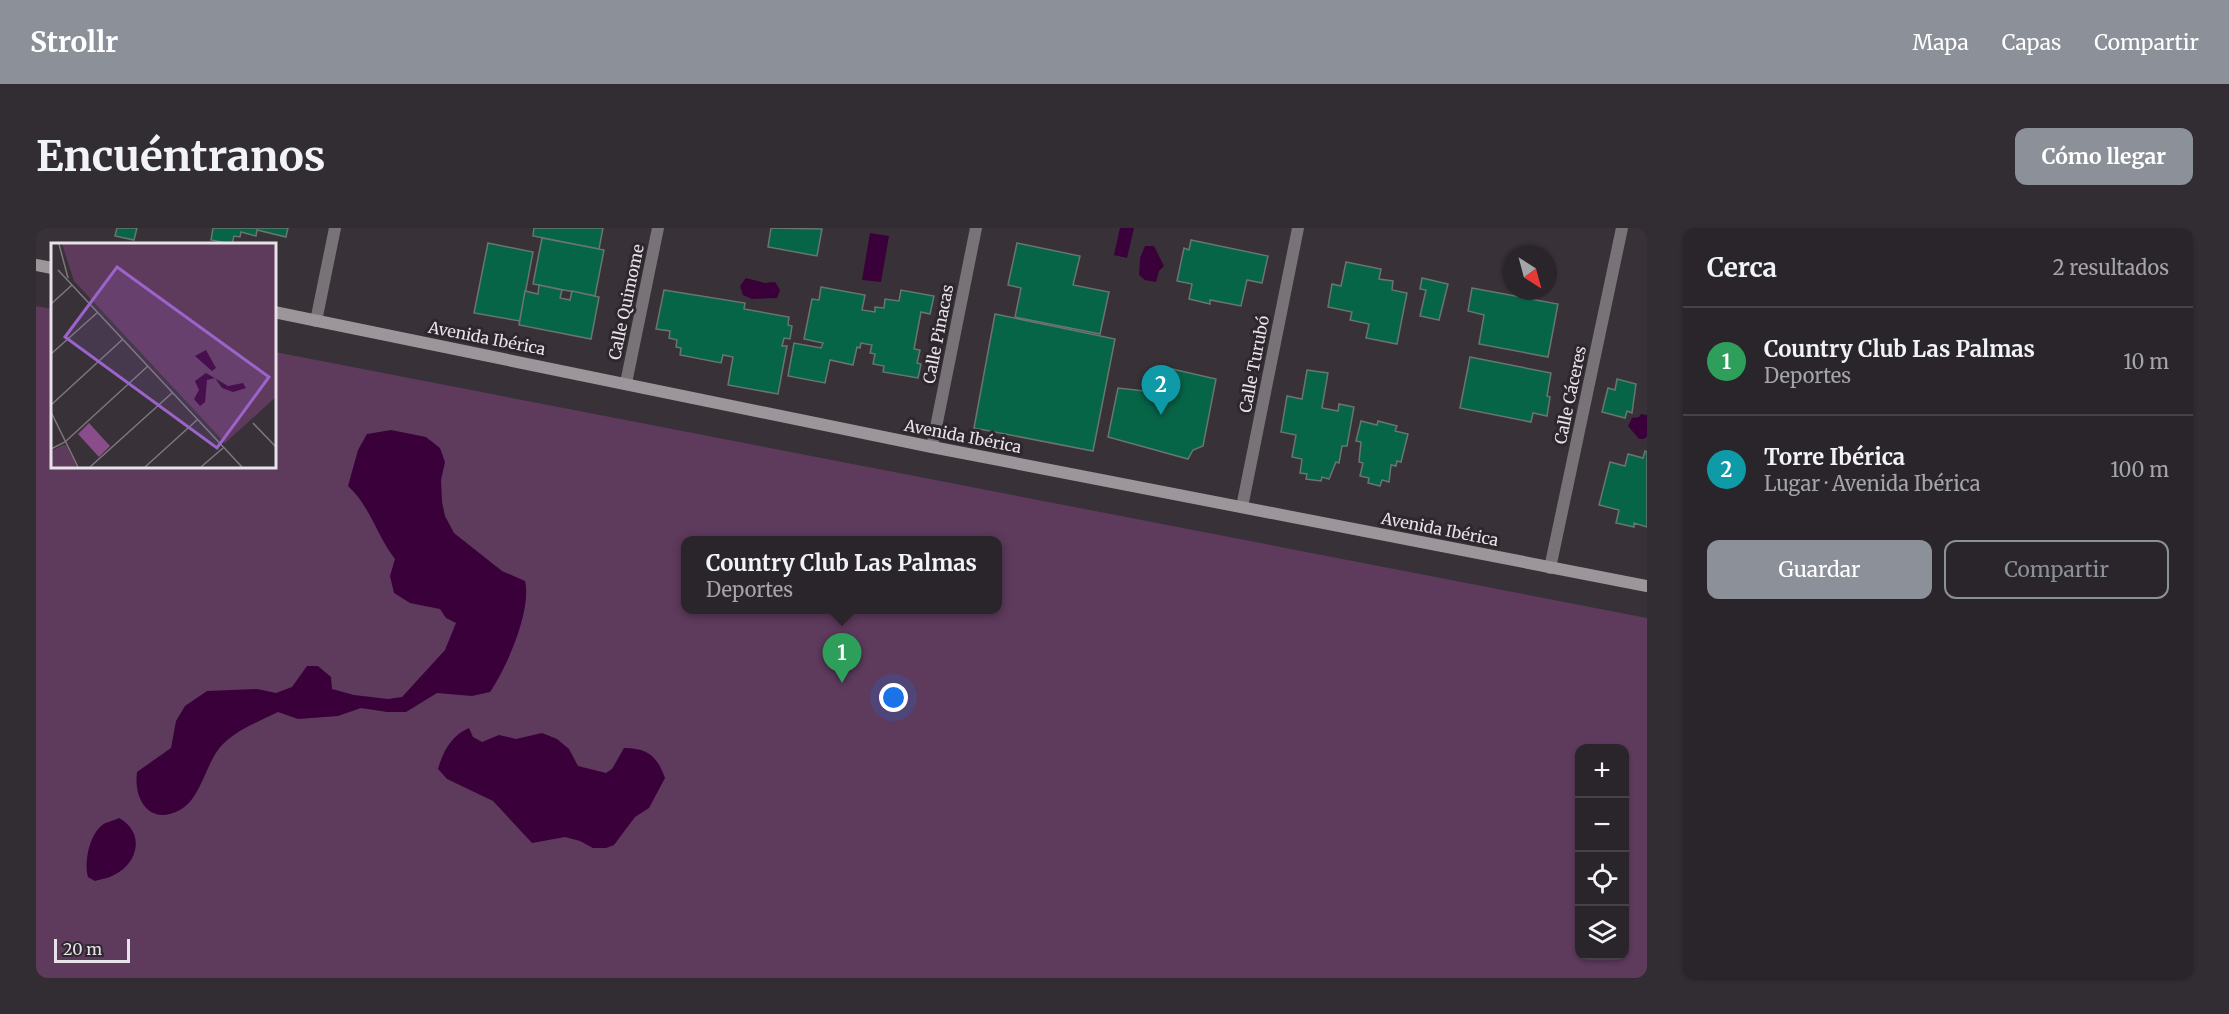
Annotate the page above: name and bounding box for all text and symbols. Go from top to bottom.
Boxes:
text: Strollr [30,24,118,60]
text: Mapa [1912,29,1969,56]
text: Capas [2002,29,2061,56]
text: Compartir [2094,29,2199,56]
button: Cómo llegar [2015,128,2193,185]
text: Encuéntranos [36,130,325,182]
street label: Calle Quimome [604,242,648,362]
inset map [51,243,276,468]
north arrow [1503,246,1557,300]
text: Cerca [1707,251,1777,284]
text: 2 resultados [2053,255,2169,280]
street label: Calle Pinacas [919,283,957,385]
street label: Calle Turubó [1235,314,1273,414]
street label: Avenida Ibérica [426,317,548,359]
text: Country Club Las Palmas [1764,335,2035,363]
street label: Calle Cáceres [1550,344,1590,446]
text: 1 [1722,349,1731,374]
text: 10 m [2123,349,2169,374]
text: Deportes [1764,363,1851,388]
pin: 2 [1142,366,1180,415]
street label: Avenida Ibérica [902,415,1024,457]
text: Torre Ibérica [1764,443,1905,471]
text: 2 [1721,457,1732,482]
text: 100 m [2110,457,2169,482]
text: Lugar · Avenida Ibérica [1764,471,1980,496]
street label: Avenida Ibérica [1379,508,1501,550]
popup [681,536,1002,614]
button: Guardar [1707,540,1932,599]
button: Compartir [1944,540,2169,599]
text: Country Club Las Palmas [706,549,977,577]
text: Deportes [706,577,793,602]
pin: 1 [822,634,862,683]
your location [879,683,908,712]
map controls [1575,744,1629,960]
button: + [1575,744,1629,798]
button: − [1575,798,1629,852]
button: locate [1575,852,1629,906]
button: layers [1575,906,1629,960]
scale bar [54,936,130,964]
text: 20 m [63,939,102,959]

